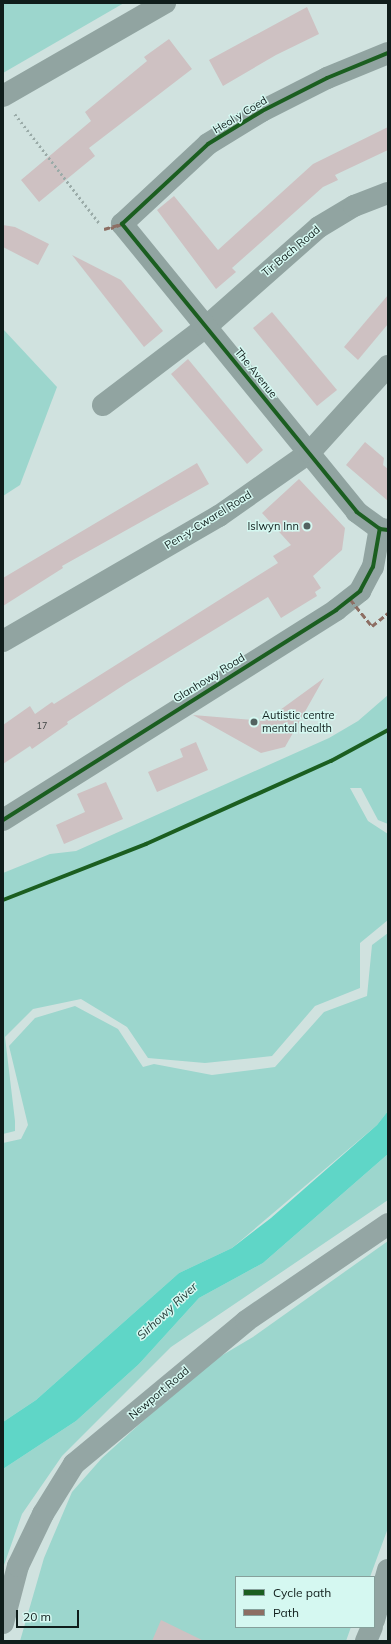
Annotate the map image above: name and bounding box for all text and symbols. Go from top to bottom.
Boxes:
street label: Heol y Coed [211,94,269,136]
street label: Tir Bach Road [259,223,323,279]
street label: The Avenue [232,345,280,401]
street label: Pen-y-Cwarel Road [162,488,254,552]
place label: Islwyn Inn [247,519,299,533]
marker: Islwyn Inn [302,521,312,531]
street label: Glanhowy Road [171,651,247,705]
place label: Autistic centre mental health [262,709,335,735]
marker: Autistic centre mental health [249,717,259,727]
house number: 17 [37,721,47,731]
water label: Sirhowy River [134,1280,200,1342]
street label: Newport Road [126,1364,192,1422]
legend [235,1576,375,1628]
text: Cycle path [273,1585,331,1600]
scale bar [18,1602,81,1628]
text: Path [273,1605,299,1620]
text: 20 m [23,1609,51,1624]

